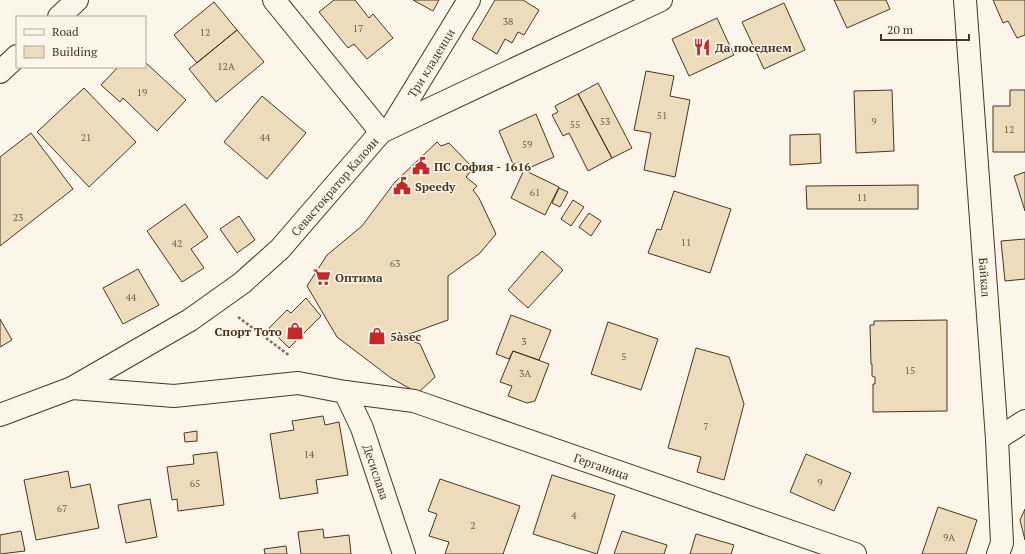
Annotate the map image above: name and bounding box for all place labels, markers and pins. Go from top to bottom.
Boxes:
restaurant icon: Да поседнем [692,37,712,57]
place label: Да поседнем [715,40,792,55]
public building icon: ПС София - 1616 [411,156,431,176]
place label: ПС София - 1616 [434,159,531,174]
public building icon: Speedy [392,176,412,196]
place label: Speedy [415,179,456,194]
supermarket icon: Оптима [312,267,332,287]
place label: Оптима [335,270,383,285]
shop icon: Спорт Тото [285,321,305,341]
place label: Спорт Тото [214,324,282,339]
shop icon: 5àsec [367,326,387,346]
place label: 5àsec [390,329,421,344]

